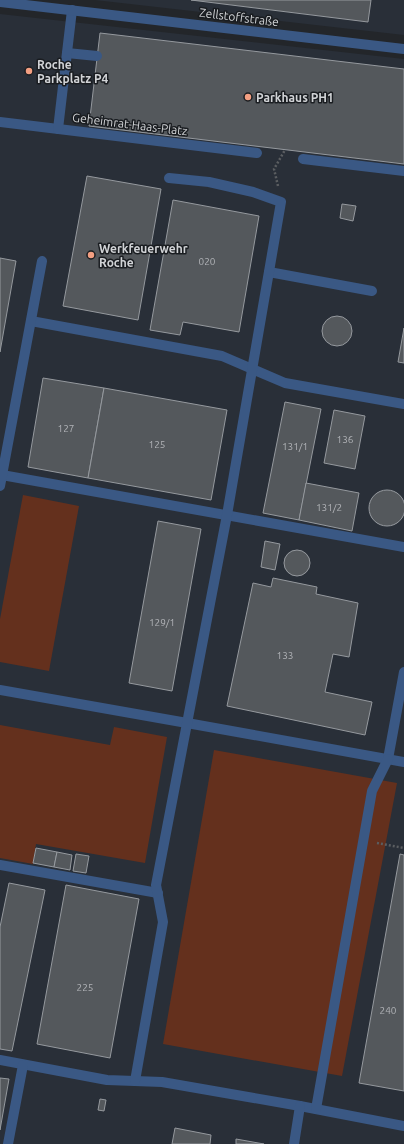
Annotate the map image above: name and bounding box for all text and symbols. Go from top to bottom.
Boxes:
street label: Zellstoffstraße [198,6,280,28]
place label: Roche Parkplatz P4 [37,58,109,85]
marker: Roche Parkplatz P4 [24,66,34,76]
place label: Parkhaus PH1 [256,91,334,104]
marker: Parkhaus PH1 [243,92,253,102]
street label: Geheimrat-Haas-Platz [72,110,189,138]
place label: Werkfeuerwehr Roche [99,242,188,269]
marker: Werkfeuerwehr Roche [86,250,96,260]
house number: 020 [199,256,216,267]
house number: 127 [58,423,74,434]
house number: 136 [337,434,354,445]
house number: 125 [149,439,165,450]
house number: 131/1 [282,441,308,452]
house number: 131/2 [316,502,342,513]
house number: 129/1 [149,617,175,628]
house number: 133 [277,650,293,661]
house number: 225 [77,982,93,993]
house number: 240 [380,1005,397,1016]

